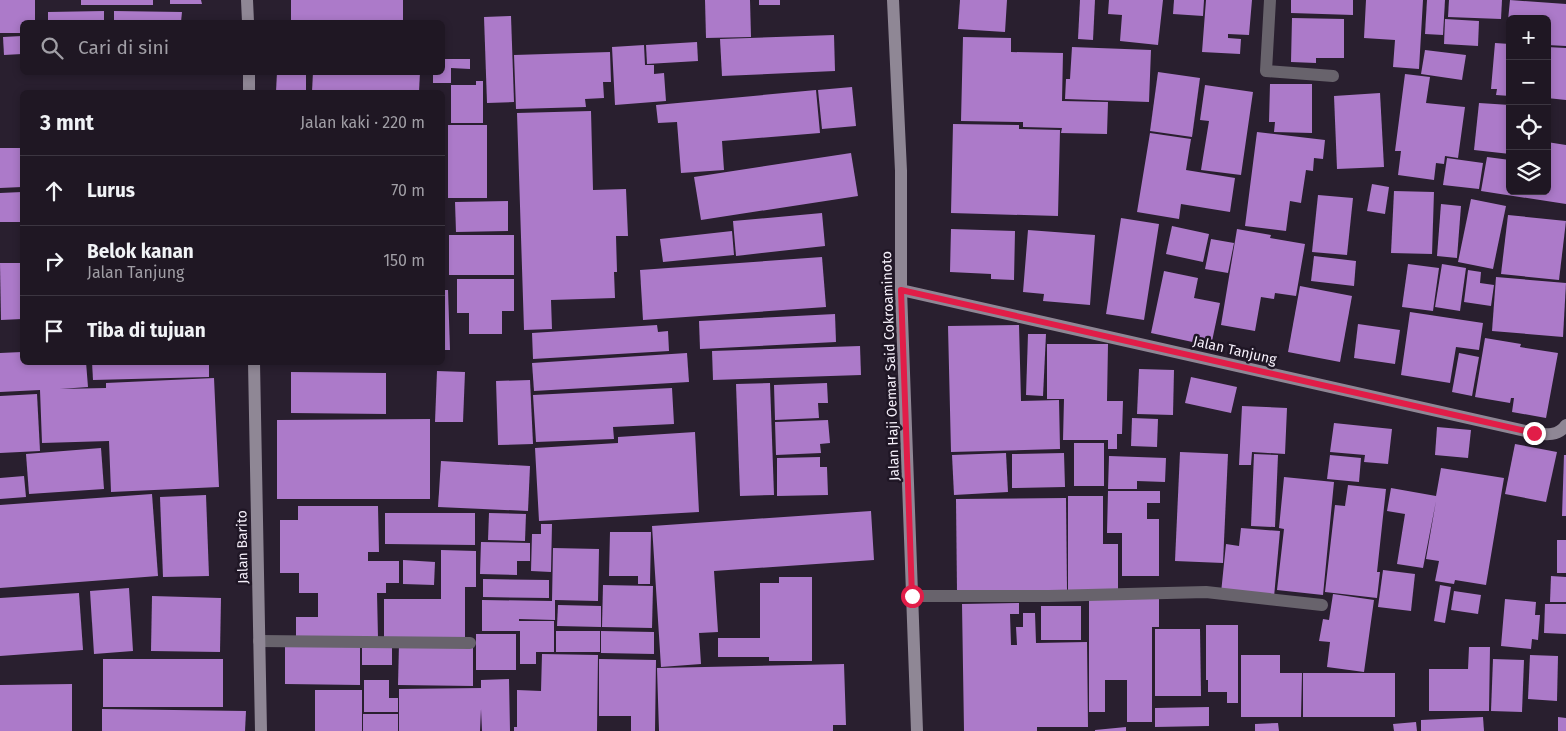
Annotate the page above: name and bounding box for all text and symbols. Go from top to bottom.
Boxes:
map controls [1506,15,1551,195]
button: + [1506,15,1551,60]
search box [20,20,445,75]
icon: search [38,34,66,62]
text: Cari di sini [78,36,169,59]
button: − [1506,60,1551,105]
button: locate [1506,105,1551,150]
text: 3 mnt [40,110,94,136]
text: Jalan kaki · 220 m [300,113,425,132]
button: layers [1506,150,1551,195]
icon: ahead [40,177,68,205]
text: Lurus [87,179,135,202]
text: 70 m [391,181,425,200]
text: Belok kanan [87,240,194,263]
icon: right [40,247,68,275]
text: 150 m [383,251,425,270]
street label: Jalan Haji Oemar Said Cokroaminoto [878,251,903,481]
text: Jalan Tanjung [87,263,184,282]
icon: arrive [40,317,68,345]
text: Tiba di tujuan [87,319,206,342]
street label: Jalan Tanjung [1191,333,1279,369]
route end [1523,422,1546,445]
street label: Jalan Barito [233,510,252,584]
route start [901,585,924,608]

